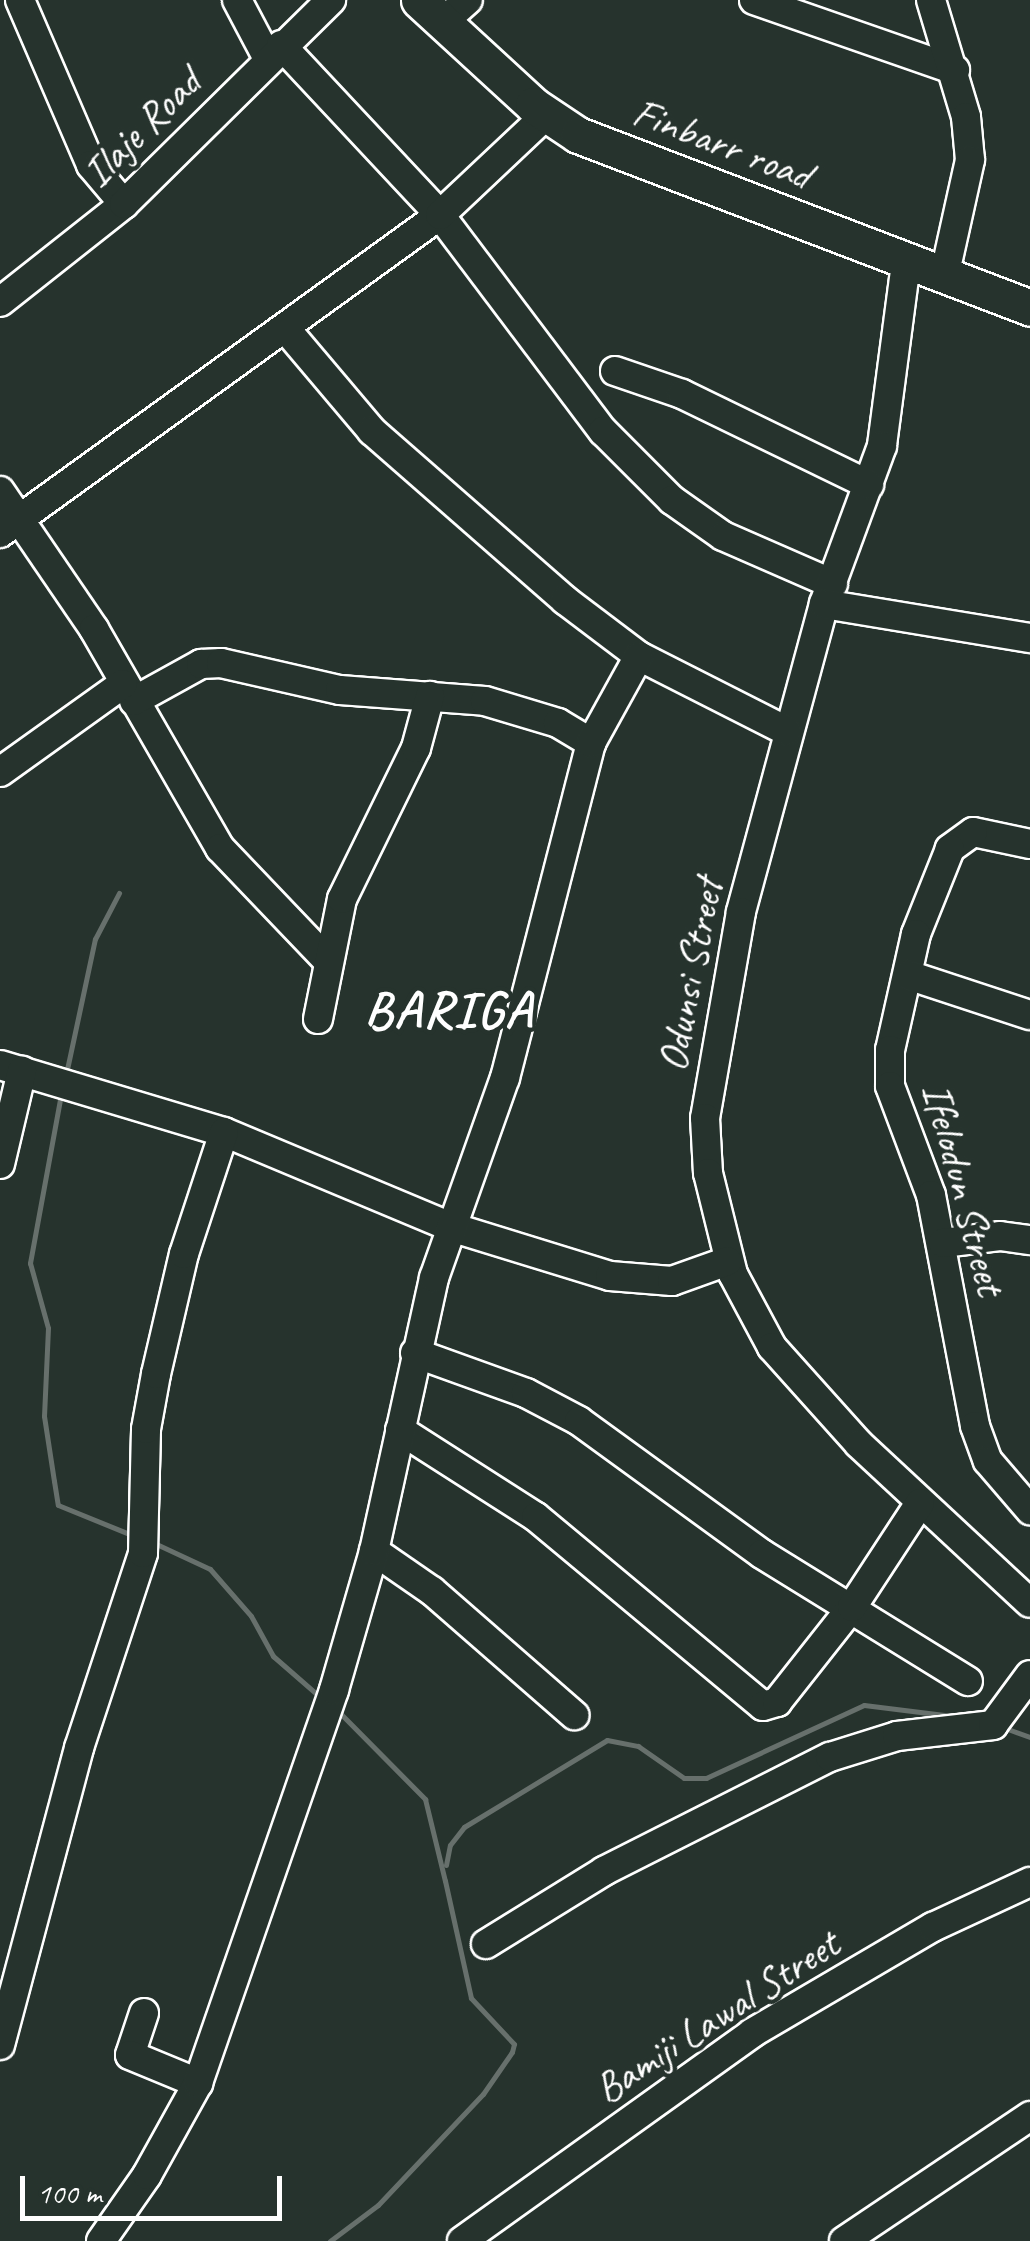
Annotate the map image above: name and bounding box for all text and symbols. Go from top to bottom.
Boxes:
street label: Ilaje Road [73,59,211,197]
street label: Finbarr road [627,87,817,201]
street label: Odunsi Street [648,874,734,1076]
district label: BARIGA [365,980,533,1042]
street label: Ifelodun Street [910,1077,1016,1301]
street label: Bamiji Lawal Street [585,1919,849,2115]
scale bar [25,2156,288,2218]
text: 100 m [37,2174,102,2212]

